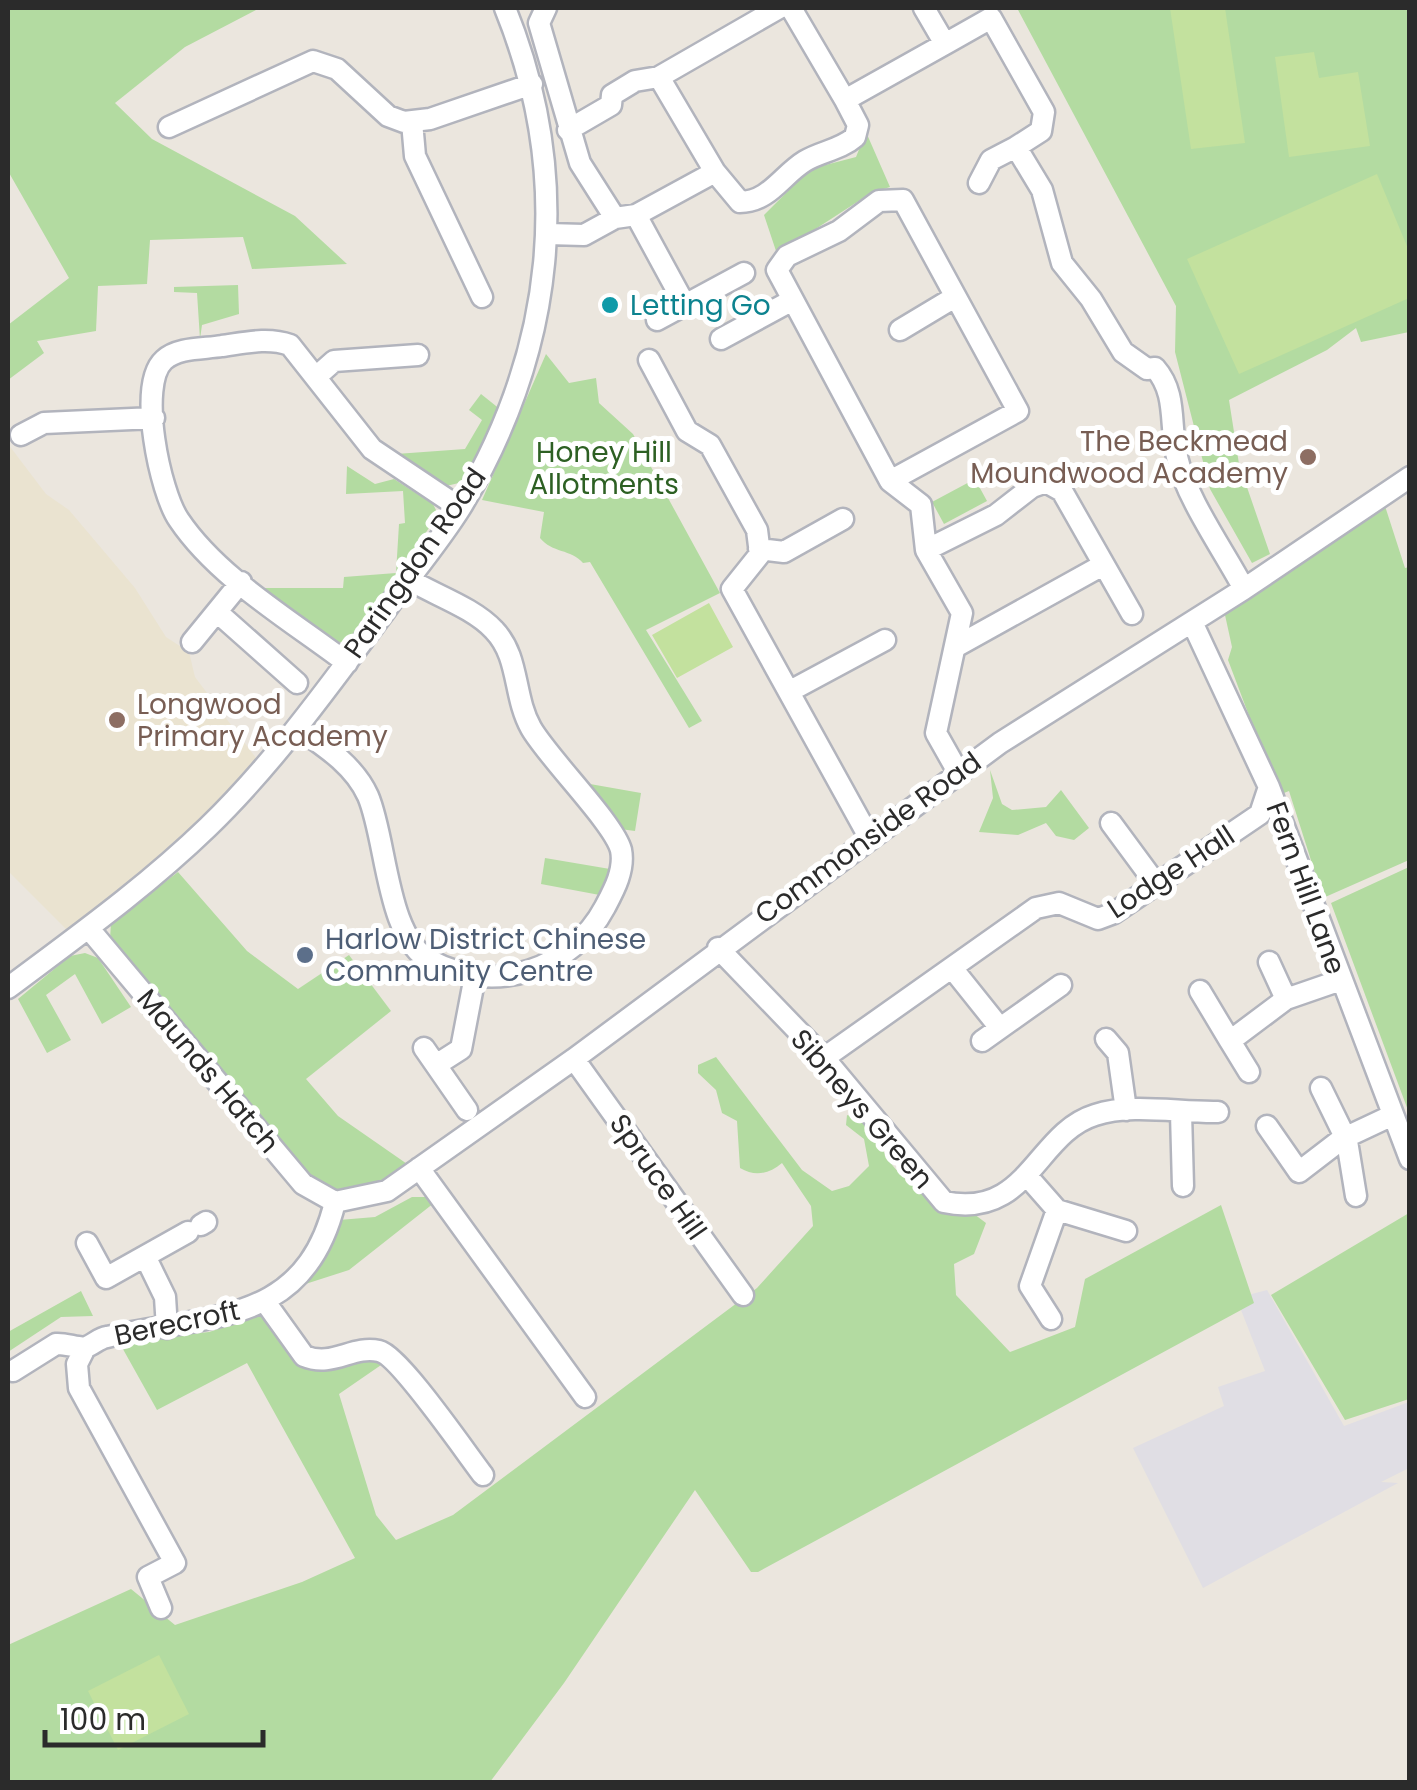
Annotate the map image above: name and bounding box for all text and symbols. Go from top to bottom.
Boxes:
place label: Letting Go [630,286,771,325]
marker: Letting Go [599,294,621,316]
place label: The Beckmead Moundwood Academy [970,422,1288,493]
park label: Honey Hill Allotments [529,433,679,504]
marker: The Beckmead Moundwood Academy [1297,446,1319,468]
street label: Paringdon Road [335,460,495,666]
place label: Longwood Primary Academy [137,685,388,756]
marker: Longwood Primary Academy [106,709,128,731]
street label: Commonside Road [747,743,989,933]
street label: Fern Hill Lane [1257,796,1355,980]
street label: Lodge Hall [1100,816,1242,928]
place label: Harlow District Chinese Community Centre [325,920,646,991]
marker: Harlow District Chinese Community Centre [294,944,316,966]
street label: Maunds Hatch [128,981,288,1161]
street label: Sibneys Green [782,1021,942,1197]
street label: Spruce Hill [600,1106,716,1248]
street label: Berecroft [111,1291,243,1355]
scale bar [45,1685,262,1747]
text: 100 m [60,1698,146,1741]

